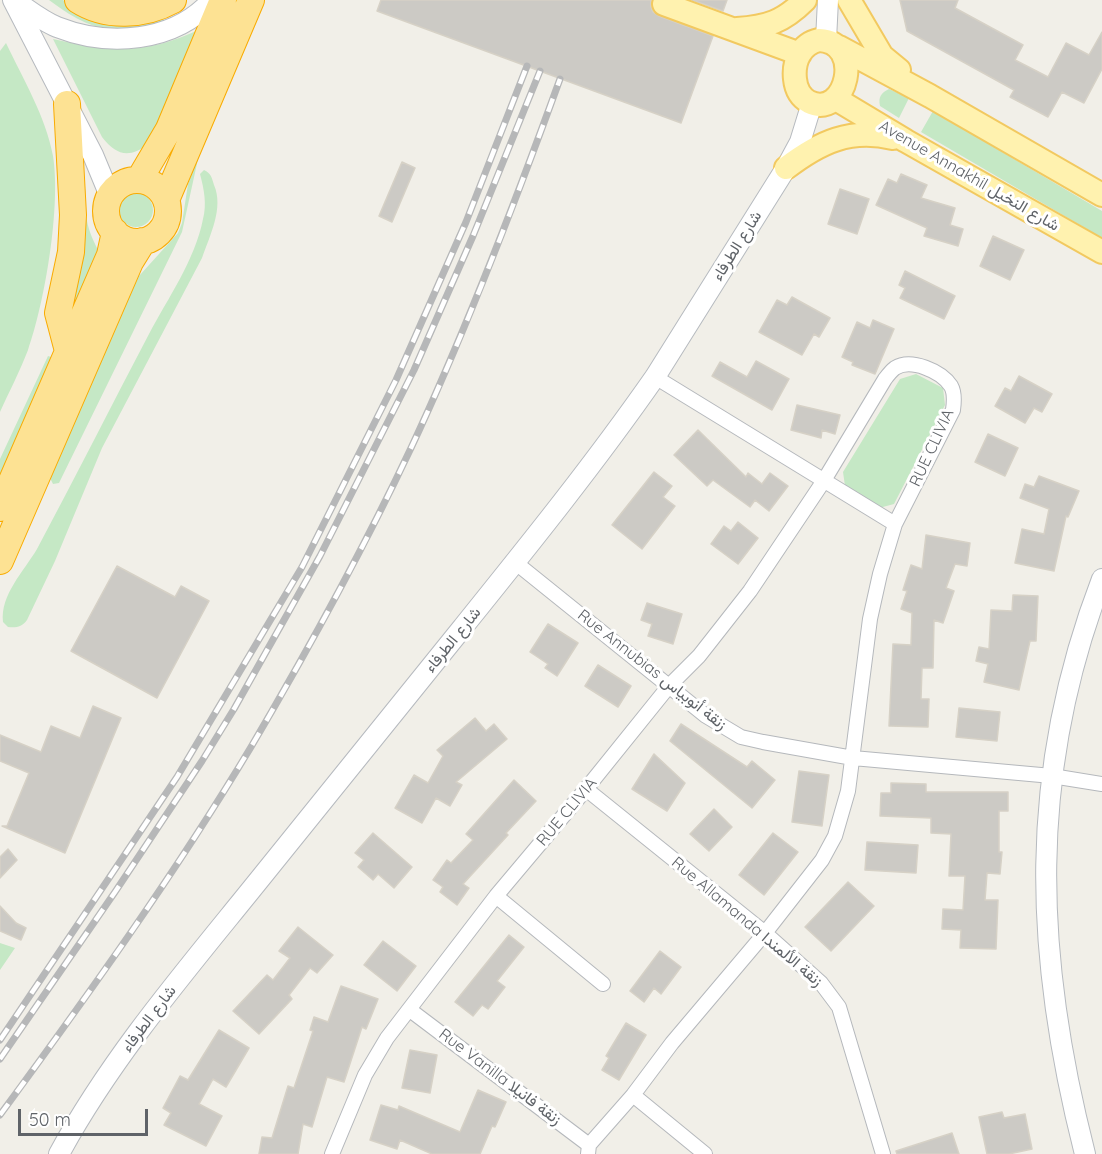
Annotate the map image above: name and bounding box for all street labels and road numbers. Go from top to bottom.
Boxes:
street label: Avenue Annakhil شارع النخيل [875,116,1063,236]
street label: شارع الطرفاء [708,208,766,284]
street label: RUE CLIVIA [906,406,958,490]
street label: شارع الطرفاء [421,603,485,677]
street label: Rue Annubias زنقة أنوبياس [573,606,731,734]
street label: RUE CLIVIA [533,774,601,850]
street label: Rue Allamanda زنقة الألمندا [667,853,827,991]
street label: شارع الطرفاء [118,982,180,1056]
street label: Rue Vanilla زنقة فانيلا [435,1025,565,1129]

